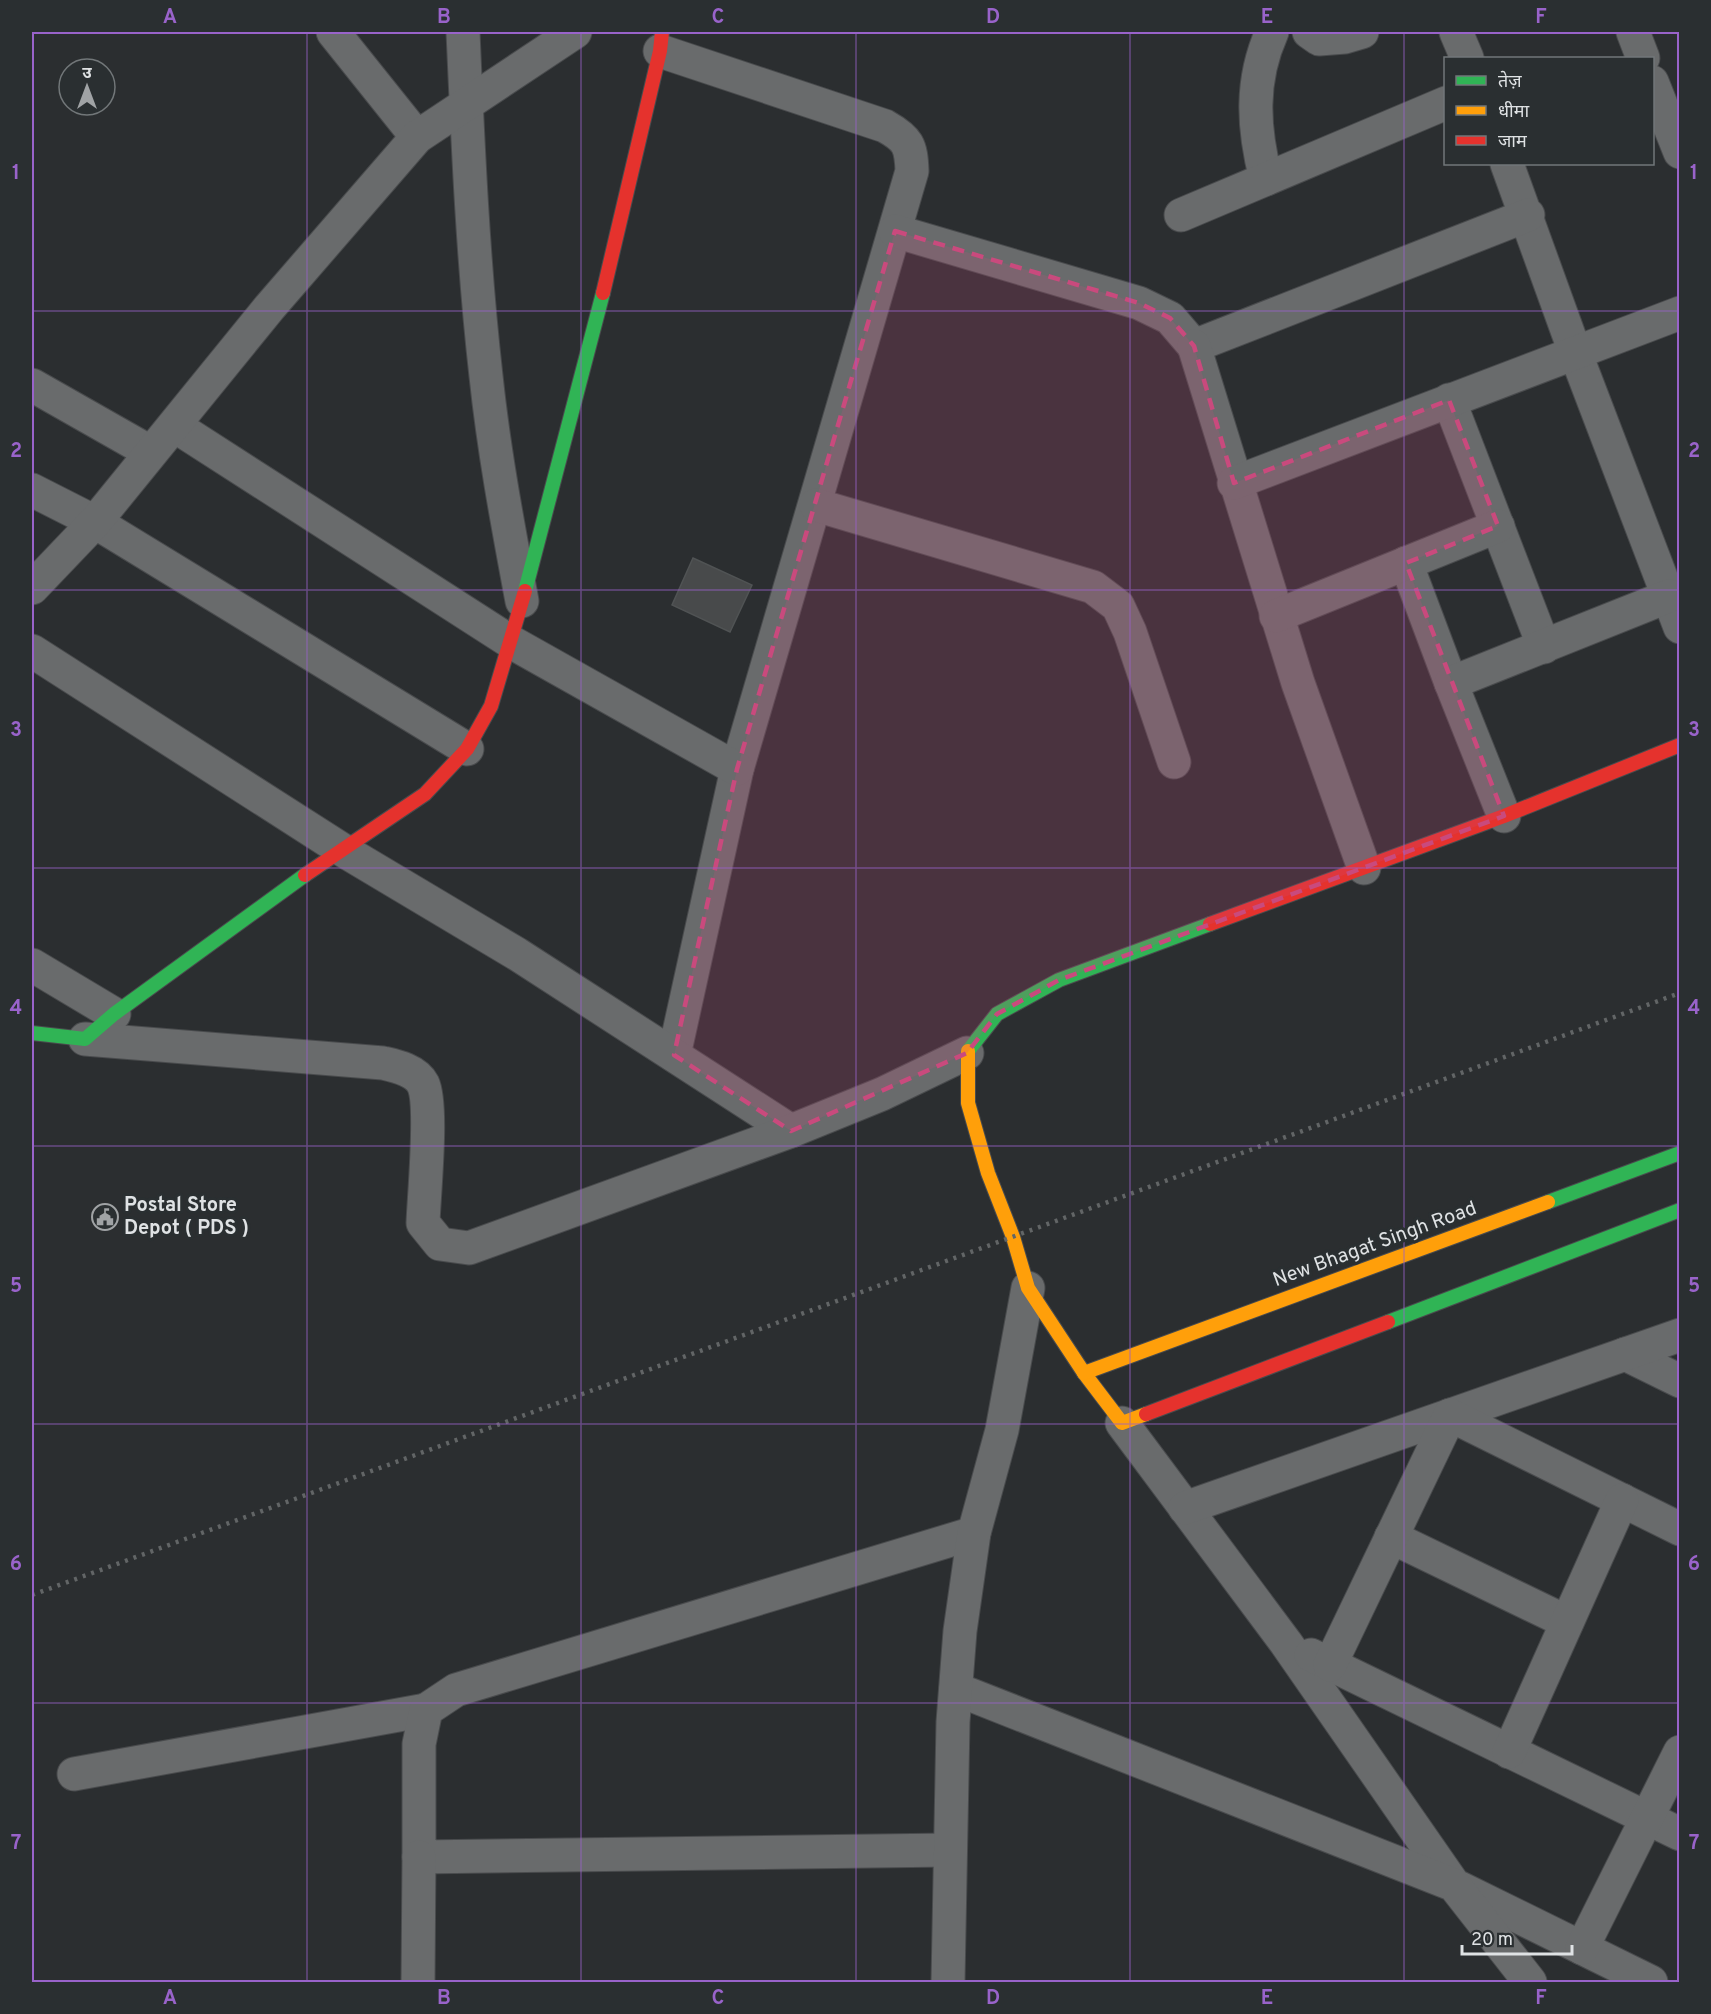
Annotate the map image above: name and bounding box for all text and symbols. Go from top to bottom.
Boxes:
text: A [163,5,177,31]
text: B [437,5,451,31]
text: C [712,5,724,31]
text: D [986,5,1000,31]
text: E [1261,5,1273,31]
text: F [1535,5,1547,31]
north arrow [57,57,117,117]
legend [1444,57,1654,165]
text: उ [82,64,92,84]
text: तेज़ [1498,70,1522,94]
text: धीमा [1498,101,1529,124]
text: जाम [1498,131,1528,154]
text: 1 [12,161,20,187]
text: 1 [1690,161,1698,187]
text: 2 [10,439,22,465]
text: 2 [1688,439,1700,465]
text: 3 [10,718,22,744]
text: 3 [1688,718,1700,744]
text: 4 [10,996,22,1022]
text: 4 [1688,996,1700,1022]
place label: Postal Store Depot ( PDS ) [124,1193,249,1242]
street label: New Bhagat Singh Road [1269,1196,1481,1294]
public building icon: Postal Store Depot ( PDS ) [90,1202,120,1232]
text: 5 [10,1274,22,1300]
text: 5 [1688,1274,1700,1300]
text: 6 [10,1552,22,1578]
text: 6 [1688,1552,1700,1578]
text: 7 [11,1831,21,1857]
text: 7 [1689,1831,1699,1857]
scale bar [1462,1918,1572,1956]
text: 20 m [1471,1929,1513,1952]
text: A [163,1986,177,2012]
text: B [437,1986,451,2012]
text: C [712,1986,724,2012]
text: D [986,1986,1000,2012]
text: E [1261,1986,1273,2012]
text: F [1535,1986,1547,2012]

